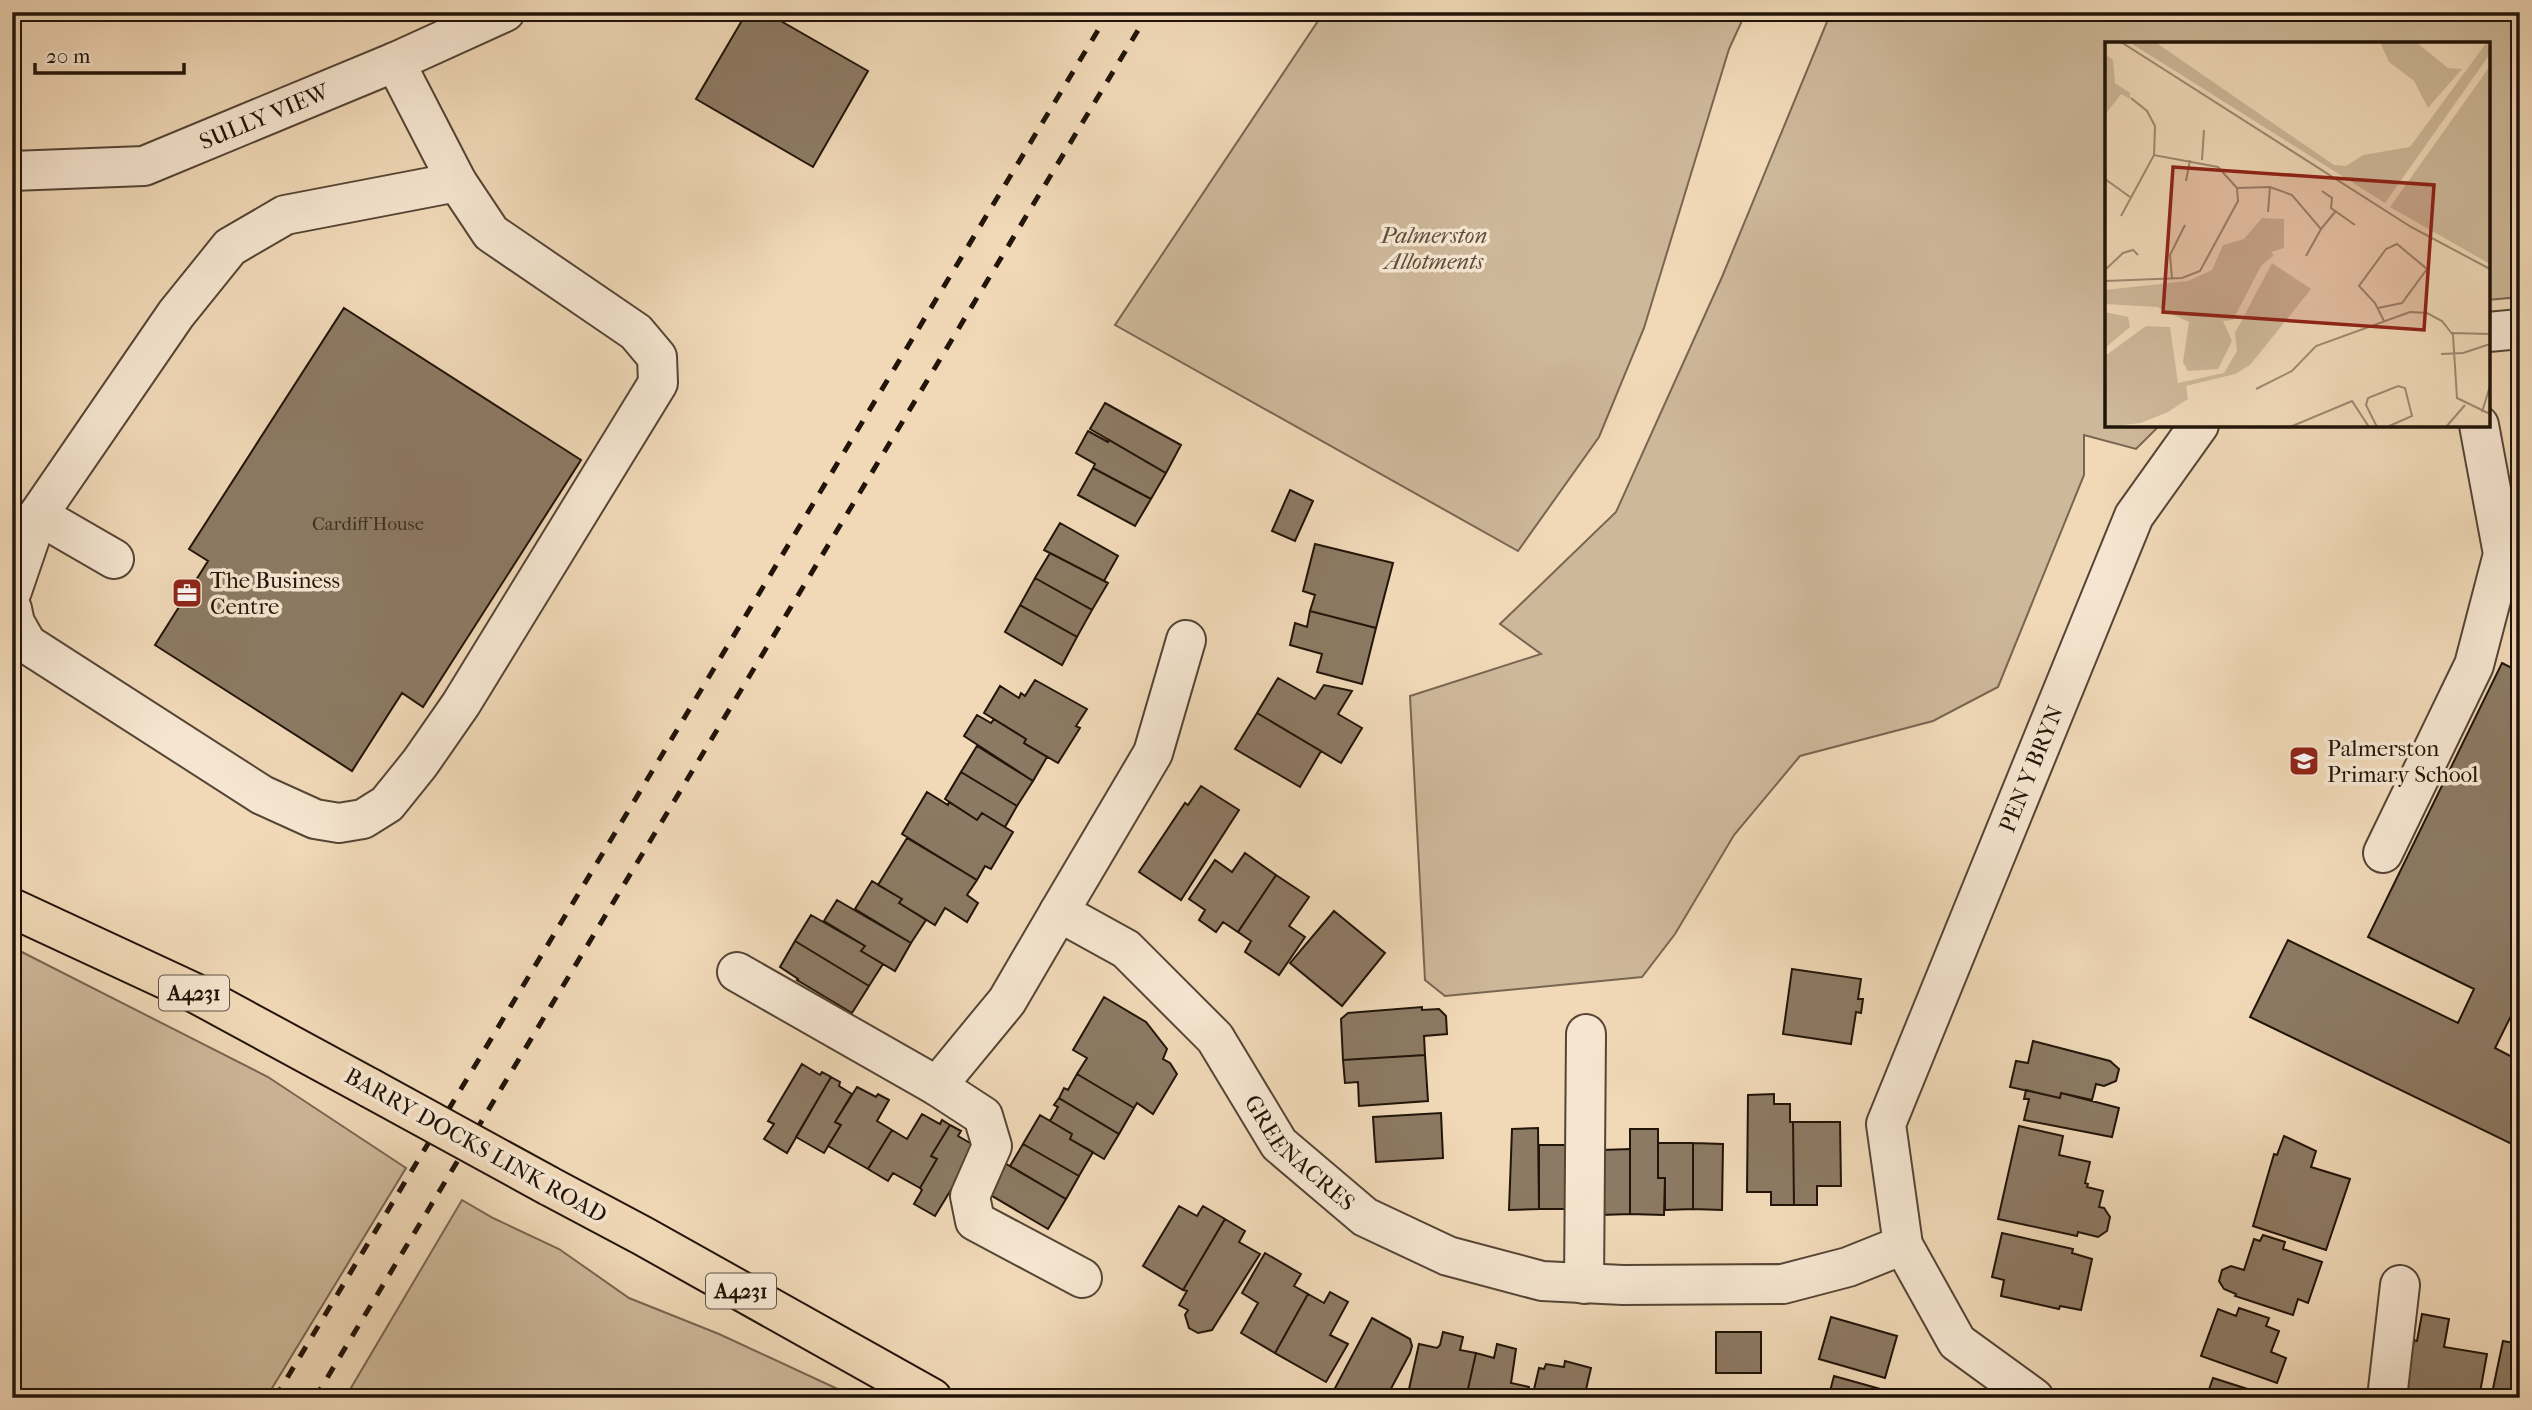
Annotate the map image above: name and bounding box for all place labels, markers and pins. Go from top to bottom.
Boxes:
place label: The Business Centre [210,567,340,620]
office icon: The Business Centre [170,576,204,610]
place label: Palmerston Primary School [2327,735,2479,788]
school or university icon: Palmerston Primary School [2287,744,2321,778]

